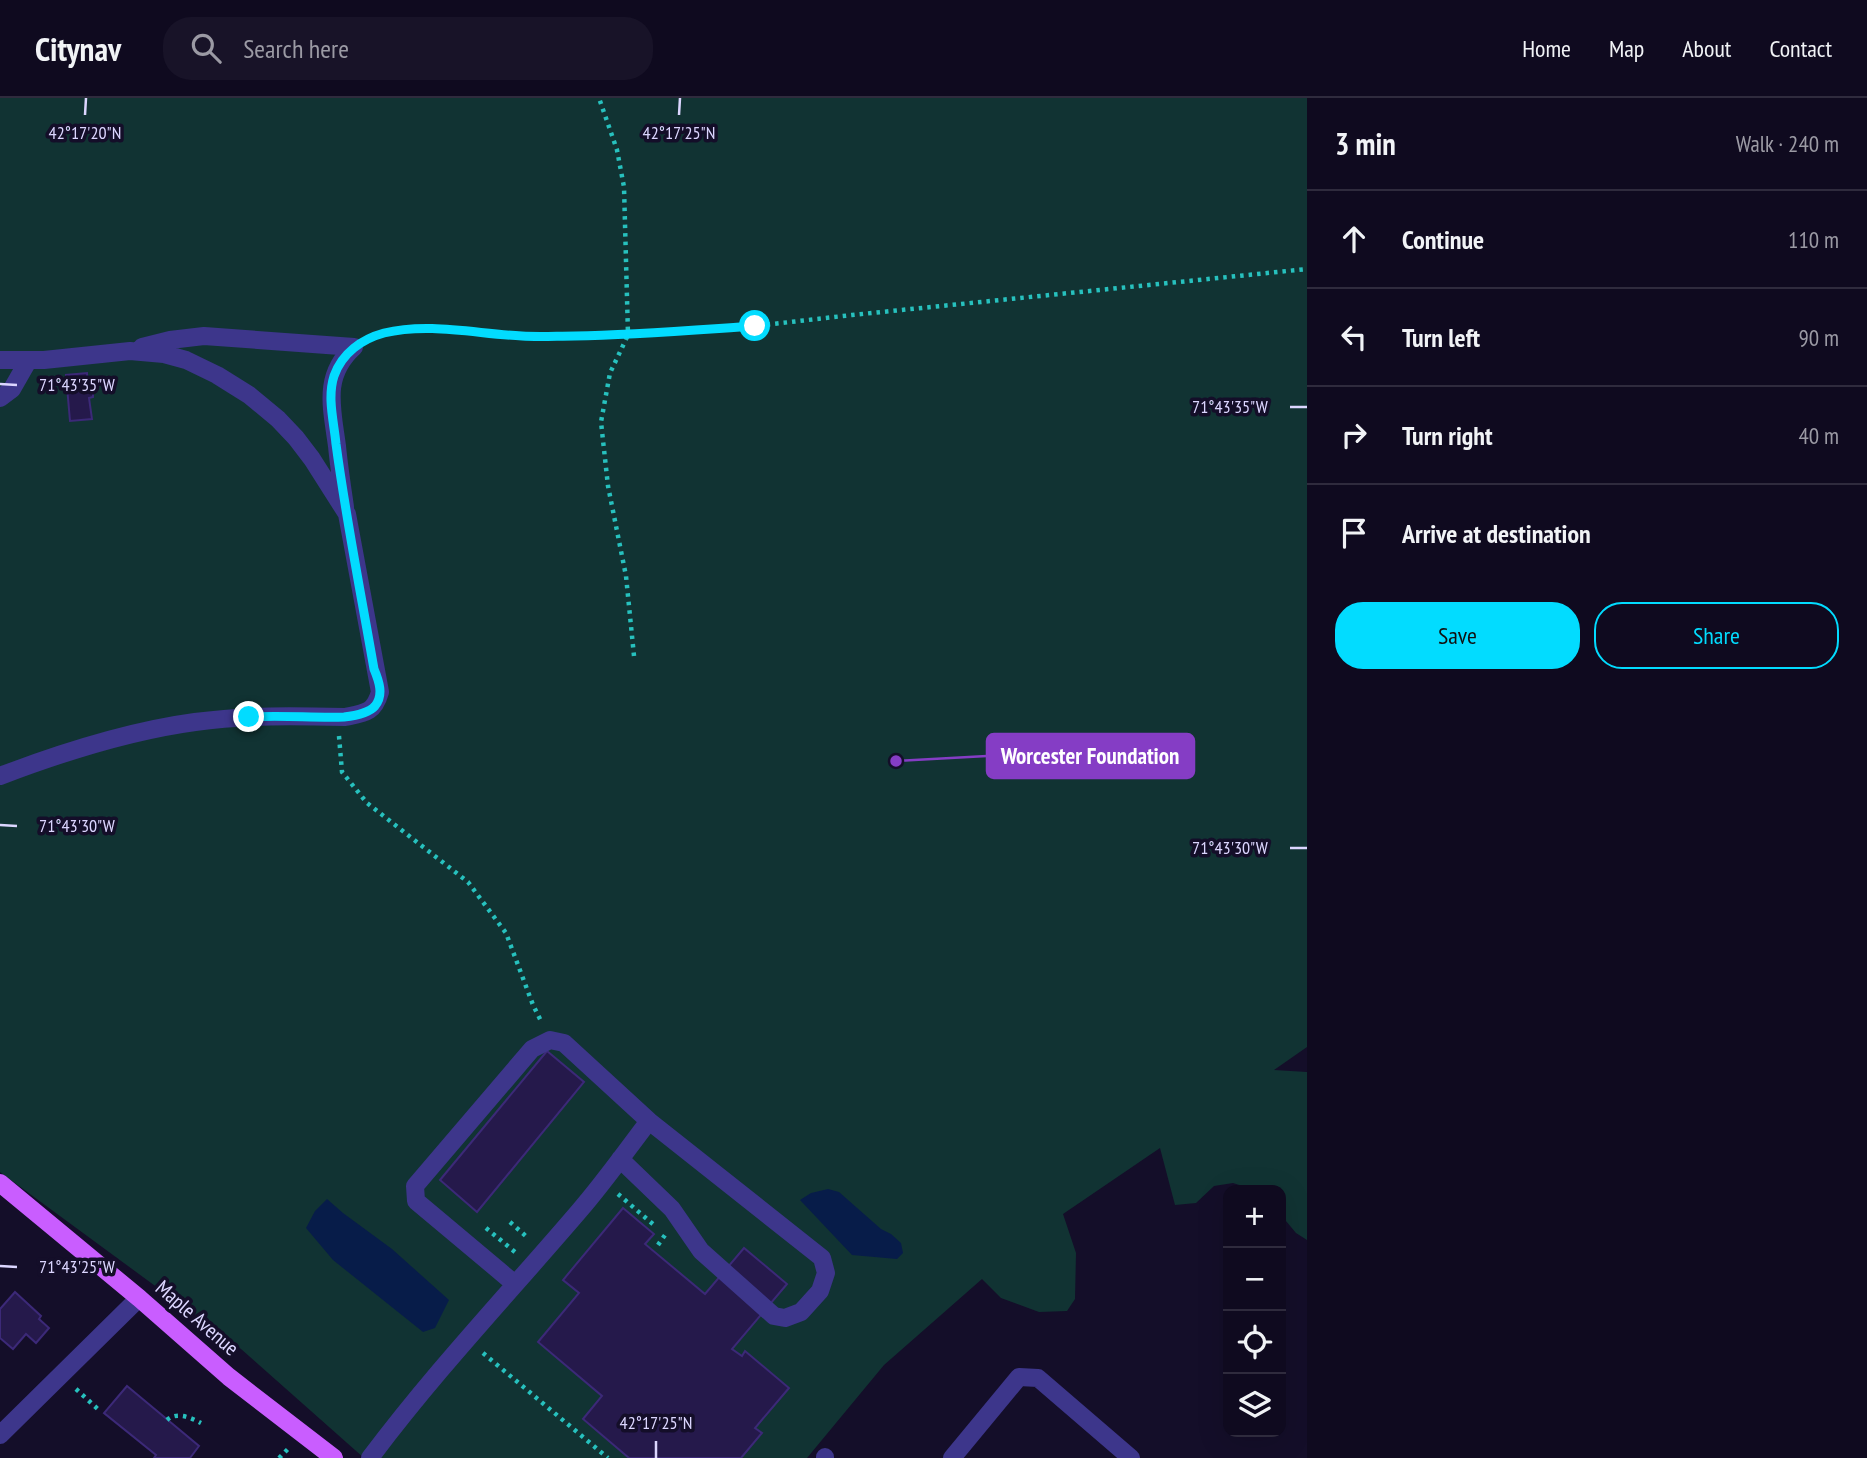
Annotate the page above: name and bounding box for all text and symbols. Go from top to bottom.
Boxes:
search box [163,17,653,80]
text: Citynav [35,27,121,70]
icon: search [187,29,225,67]
text: Search here [243,32,349,65]
text: Home [1522,33,1571,64]
text: Map [1609,33,1644,64]
text: About [1682,33,1731,64]
text: Contact [1769,33,1832,64]
text: 42°17'20"N [49,121,121,144]
text: 42°17'25"N [643,121,715,144]
text: 3 min [1335,124,1396,163]
text: Walk · 240 m [1736,129,1839,158]
icon: ahead [1335,220,1373,258]
text: Continue [1402,223,1484,256]
text: 110 m [1788,225,1839,254]
route start [739,310,770,341]
icon: left [1335,318,1373,356]
text: Turn left [1402,321,1480,354]
text: 90 m [1798,323,1839,352]
text: 71°43'35"W [39,373,115,396]
text: 71°43'35"W [1192,395,1268,418]
icon: right [1335,416,1373,454]
text: Turn right [1402,419,1493,452]
text: 40 m [1798,421,1839,450]
icon: arrive [1335,514,1373,552]
text: Arrive at destination [1402,517,1591,550]
button: Save [1335,602,1580,669]
button: Share [1594,602,1839,669]
route end [233,701,264,732]
callout: Worcester Foundation [987,734,1194,778]
text: Worcester Foundation [1000,741,1179,770]
text: 71°43'30"W [39,814,115,837]
text: 71°43'30"W [1192,836,1268,859]
map controls [1223,1185,1286,1437]
button: + [1223,1185,1286,1248]
button: − [1223,1248,1286,1311]
text: 71°43'25"W [39,1255,115,1278]
street label: Maple Avenue [150,1274,244,1361]
button: locate [1223,1311,1286,1374]
button: layers [1223,1374,1286,1437]
text: 42°17'25"N [620,1411,692,1434]

